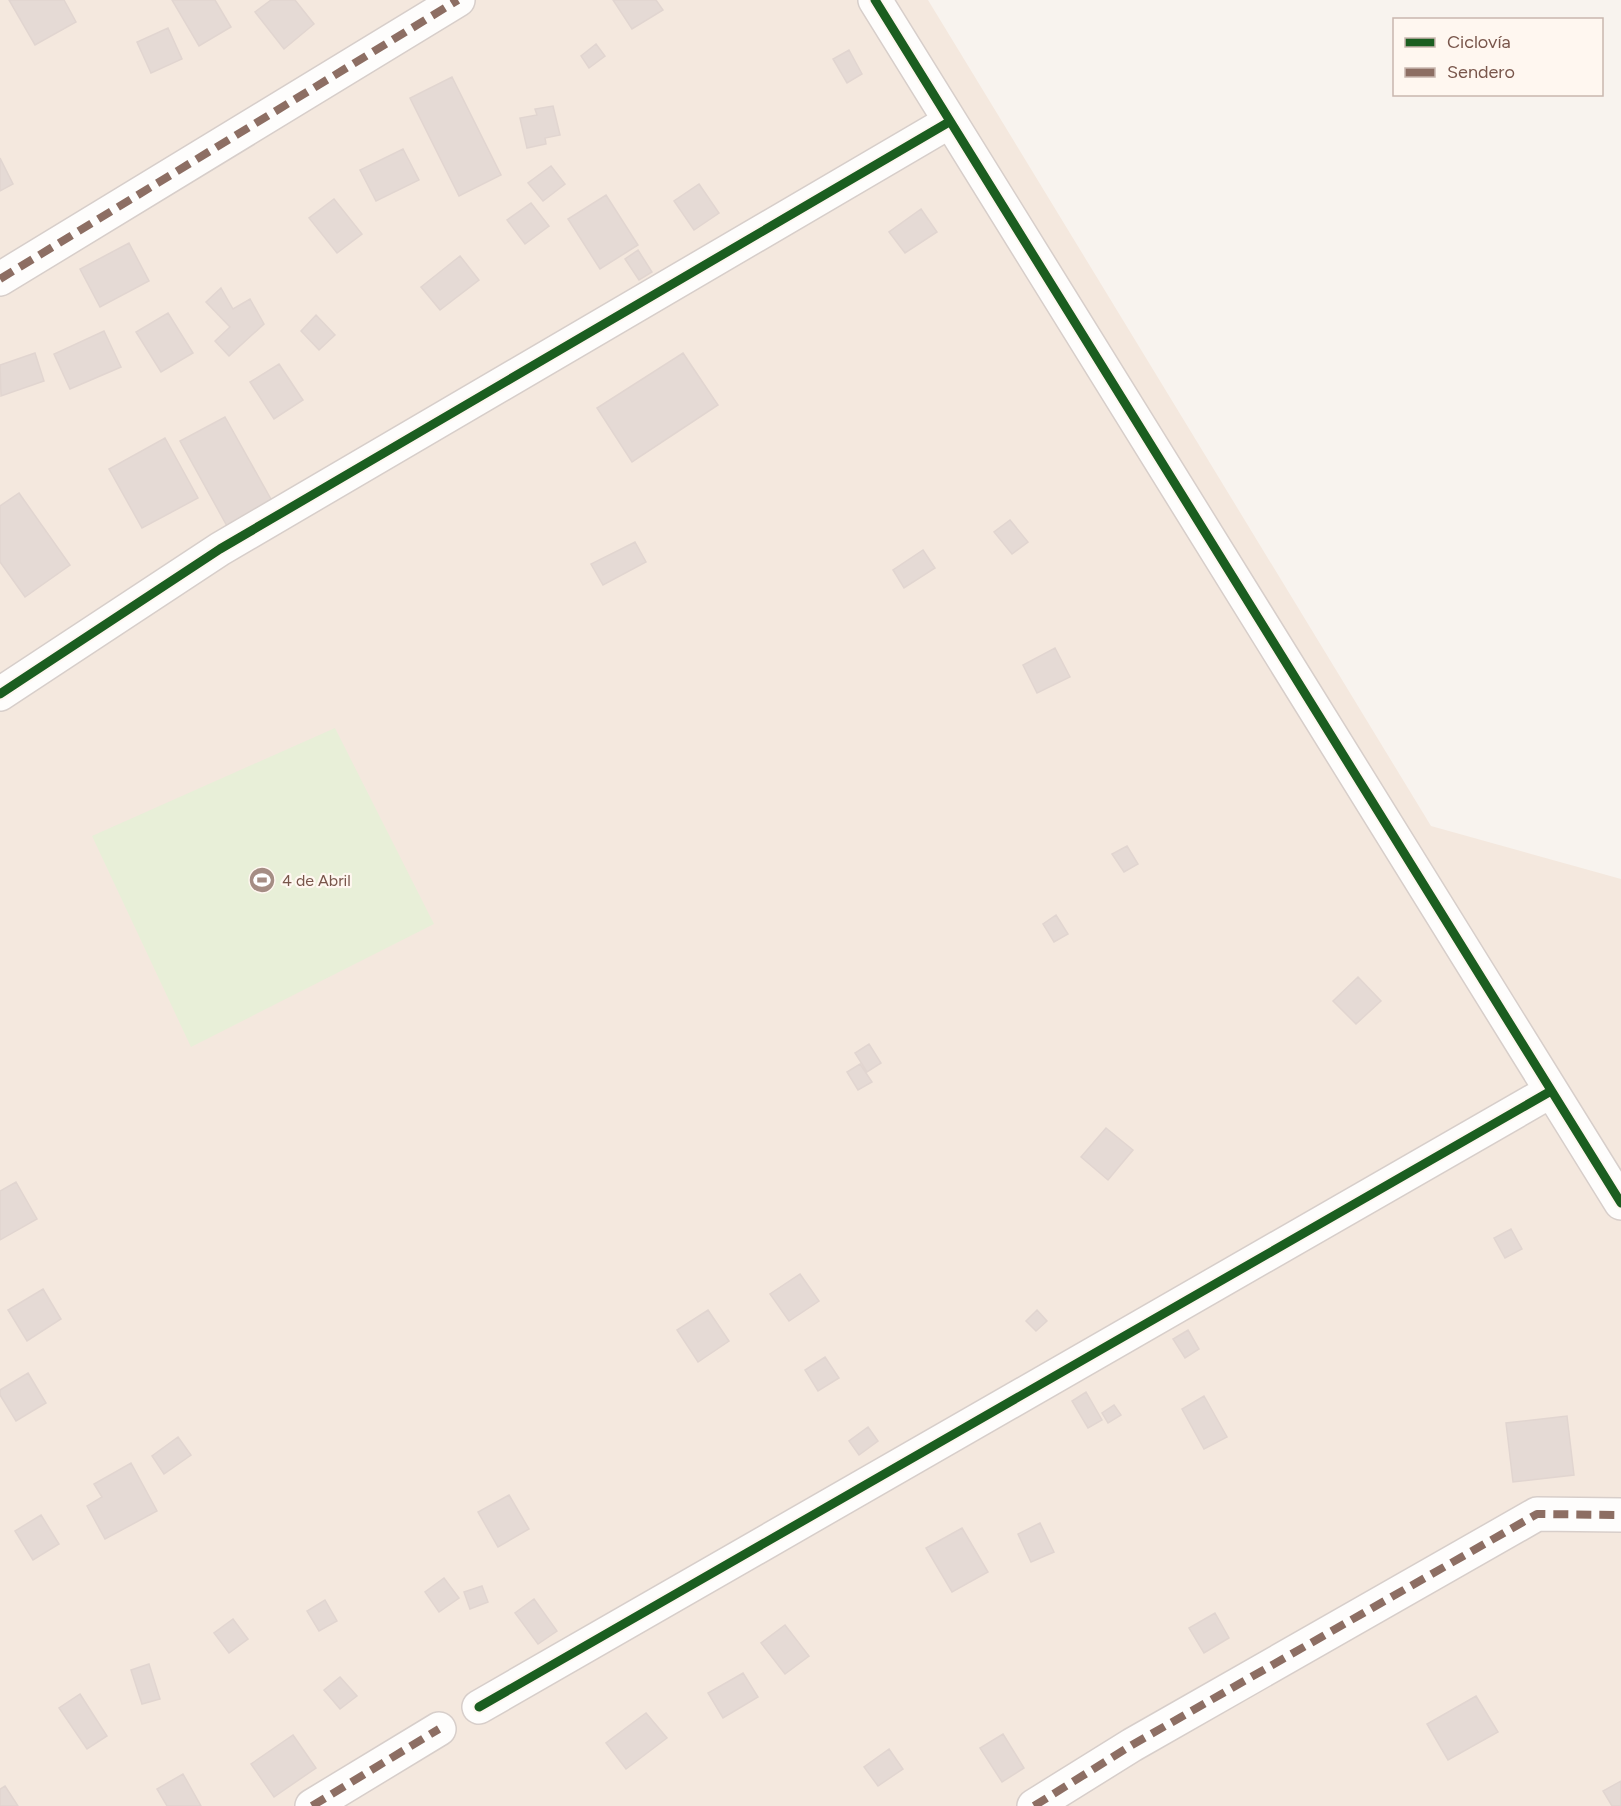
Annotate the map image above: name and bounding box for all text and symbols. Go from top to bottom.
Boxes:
legend [1393,18,1603,96]
text: Ciclovía [1447,31,1511,53]
text: Sendero [1447,61,1515,83]
sports icon: 4 de Abril [247,865,277,895]
place label: 4 de Abril [282,871,351,890]

